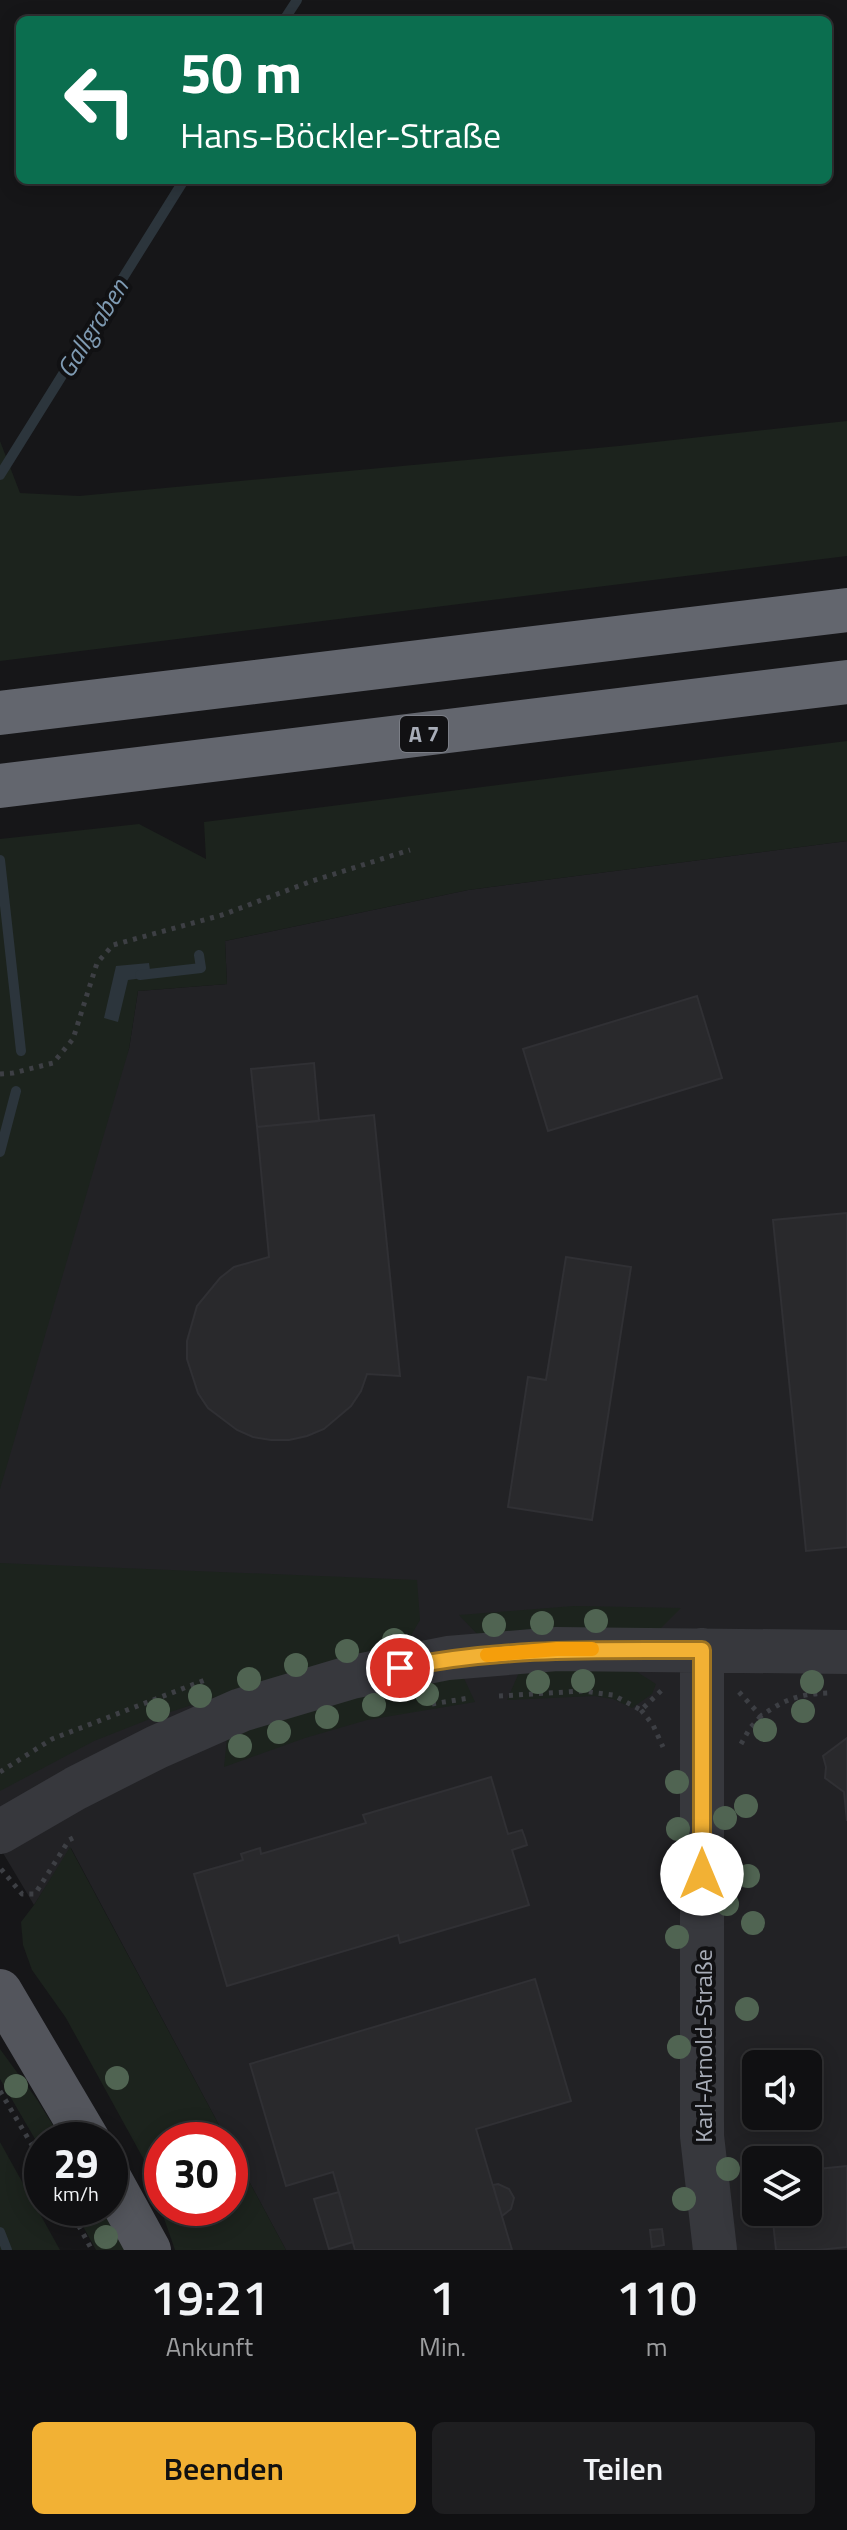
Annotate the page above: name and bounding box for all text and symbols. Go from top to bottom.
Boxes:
text: 50 m [180,30,302,115]
icon: left [48,48,152,152]
text: Hans-Böckler-Straße [180,107,501,162]
water label: Gallgraben [46,270,138,385]
road number: A 7 [400,716,448,752]
pin [366,1634,434,1702]
icon: arrive [378,1646,422,1690]
position arrow [660,1832,744,1916]
street label: Karl-Arnold-Straße [685,1949,721,2143]
map controls [742,2050,822,2226]
button: sound [742,2050,822,2130]
speed limit sign: 30 [144,2122,248,2226]
text: 29 [54,2133,98,2194]
button: layers [742,2146,822,2226]
text: km/h [53,2178,99,2209]
text: 19:21 [150,2261,269,2334]
text: 1 [429,2261,456,2334]
text: 110 [616,2261,697,2334]
text: Ankunft [166,2327,253,2366]
text: Min. [419,2327,466,2366]
text: m [646,2327,667,2366]
button: Beenden [32,2422,416,2514]
button: Teilen [432,2422,815,2514]

